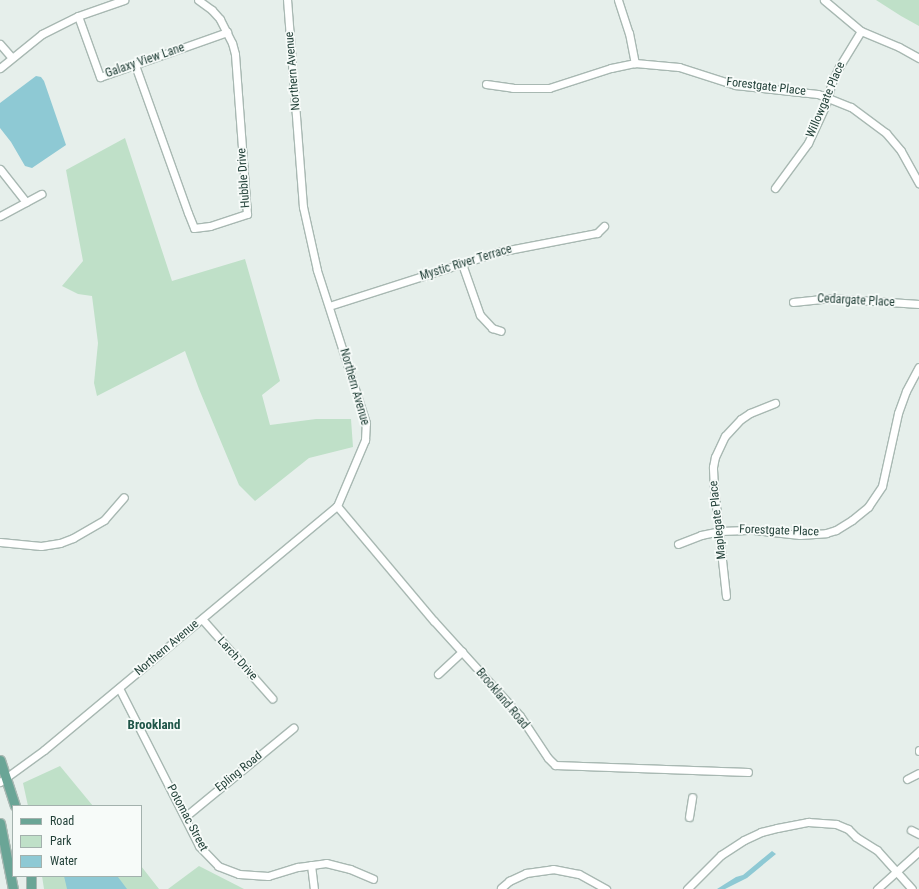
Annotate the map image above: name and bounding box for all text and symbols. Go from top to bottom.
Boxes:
street label: Northern Avenue [282,31,304,111]
street label: Galaxy View Lane [103,41,187,81]
street label: Willowgate Place [804,60,848,140]
street label: Forestgate Place [726,75,806,99]
street label: Hubble Drive [235,147,253,209]
street label: Mystic River Terrace [418,242,514,284]
street label: Cedargate Place [817,292,895,310]
street label: Northern Avenue [336,347,372,427]
street label: Maplegate Place [707,480,729,560]
street label: Forestgate Place [739,522,819,540]
street label: Northern Avenue [132,617,202,679]
street label: Larch Drive [214,634,260,684]
street label: Brookland Road [472,666,532,732]
district label: Brookland [128,717,180,733]
street label: Epling Road [213,749,265,795]
street label: Potomac Street [163,782,211,854]
legend [12,805,142,877]
text: Road [50,814,74,828]
text: Park [50,834,71,848]
text: Water [50,854,78,868]

